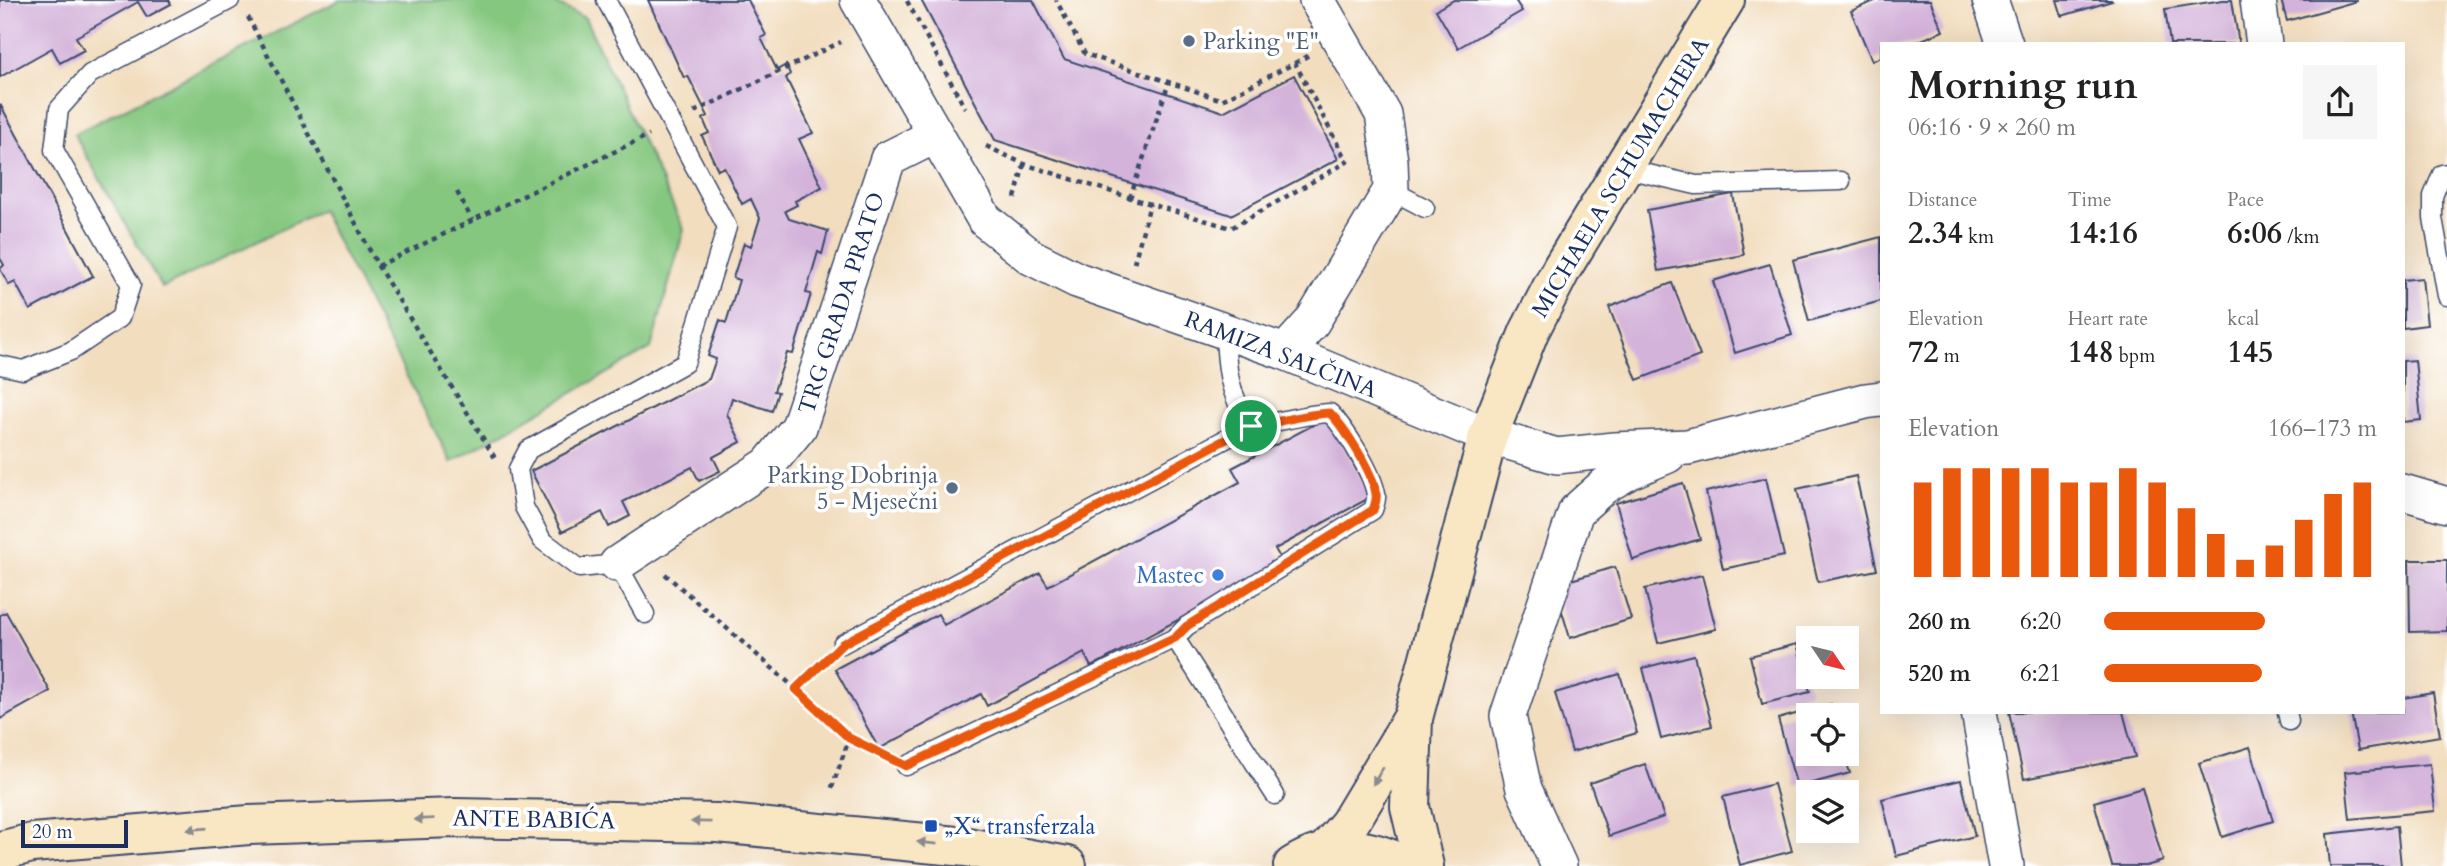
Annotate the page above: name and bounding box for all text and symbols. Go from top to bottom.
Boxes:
place label: Parking "E" [1203,26,1319,57]
street label: MICHAELA SCHUMACHERA [1524,31,1717,323]
marker: Parking "E" [1181,33,1197,49]
text: Morning run [1908,60,2138,112]
button: share [2303,65,2377,139]
text: 06:16 · 9 × 260 m [1908,112,2076,143]
text: Distance [1908,187,1977,213]
text: Time [2068,187,2112,213]
text: Pace [2227,187,2264,213]
street label: TRG GRADA PRATO [791,188,892,418]
text: 2.34 [1908,213,1963,254]
text: 14:16 [2068,213,2138,254]
text: 6:06 [2227,213,2282,254]
text: km [1963,224,1994,250]
text: /km [2282,224,2320,250]
street label: RAMIZA SALČINA [1180,303,1383,406]
text: Elevation [1908,306,1983,332]
text: Heart rate [2068,306,2148,332]
text: kcal [2227,306,2259,332]
text: 72 [1908,332,1939,373]
text: 148 [2068,332,2114,373]
text: 145 [2227,332,2273,373]
text: m [1939,343,1960,369]
text: bpm [2114,343,2155,369]
pin [1221,396,1281,456]
icon: arrive [1232,407,1270,445]
text: Elevation [1908,413,1999,444]
text: 166–173 m [2268,413,2377,444]
place label: Parking Dobrinja 5 - Mjesečni [767,460,938,517]
marker: Parking Dobrinja 5 - Mjesečni [944,480,960,496]
place label: Mastec [1137,560,1204,591]
marker: Mastec [1210,567,1226,583]
text: 260 m [1908,606,1971,637]
text: 6:20 [2020,606,2061,637]
north arrow [1796,626,1858,690]
map controls [1796,626,1859,843]
text: 520 m [1908,658,1971,689]
text: 6:21 [2020,658,2061,689]
button: locate [1796,703,1859,766]
one-way arrow [1371,767,1384,786]
button: layers [1796,780,1859,843]
street label: ANTE BABIĆA [452,802,616,836]
place label: „X“ transferzala [945,811,1095,842]
one-way arrow [413,813,435,824]
scale bar [21,817,128,849]
one-way arrow [690,817,712,828]
marker: „X“ transferzala [923,818,939,834]
text: 20 m [32,819,73,845]
one-way arrow [186,824,208,835]
one-way arrow [916,837,938,848]

